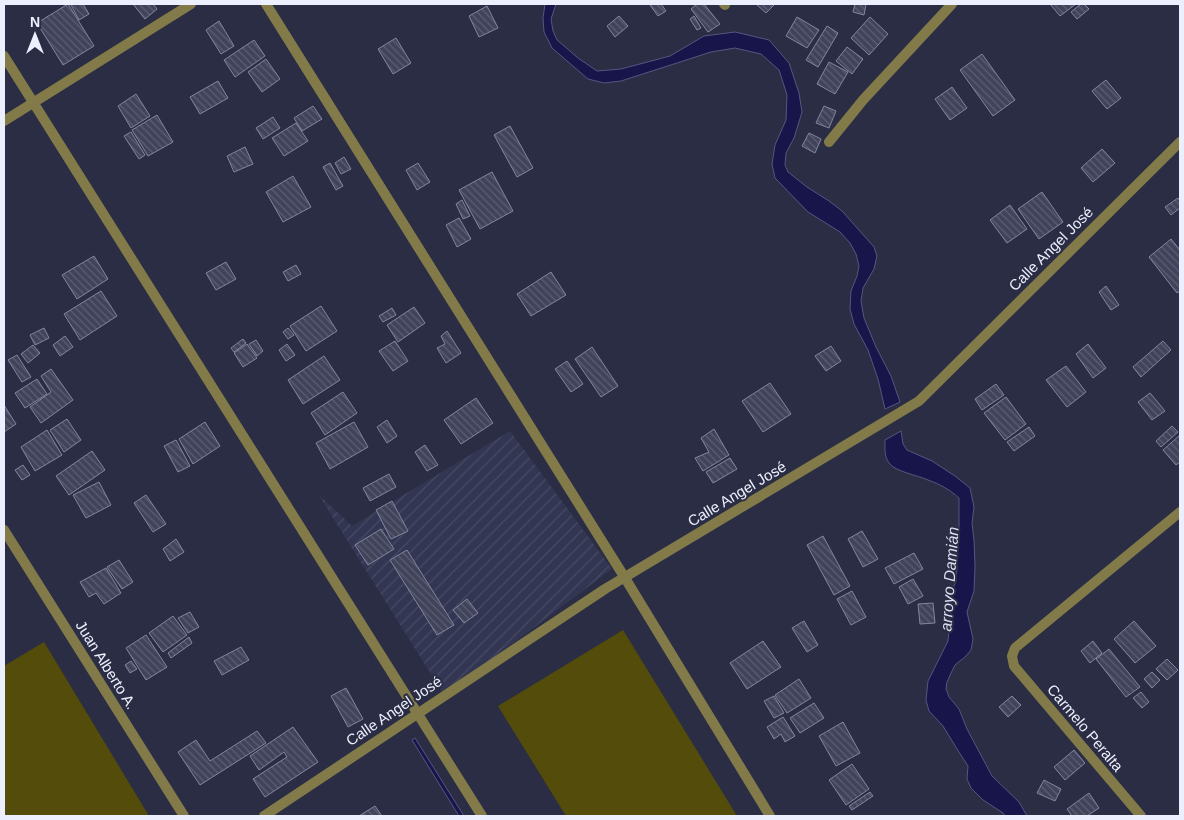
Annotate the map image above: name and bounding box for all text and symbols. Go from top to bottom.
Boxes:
north arrow [10,10,60,60]
text: N [30,14,40,30]
street label: Calle Angel José [1005,203,1096,294]
street label: Calle Angel José [684,458,789,530]
water label: arroyo Damián [937,526,962,632]
street label: Juan Alberto A. [72,617,140,712]
street label: Calle Angel José [343,672,445,749]
street label: Carmelo Peralta [1044,681,1127,775]

